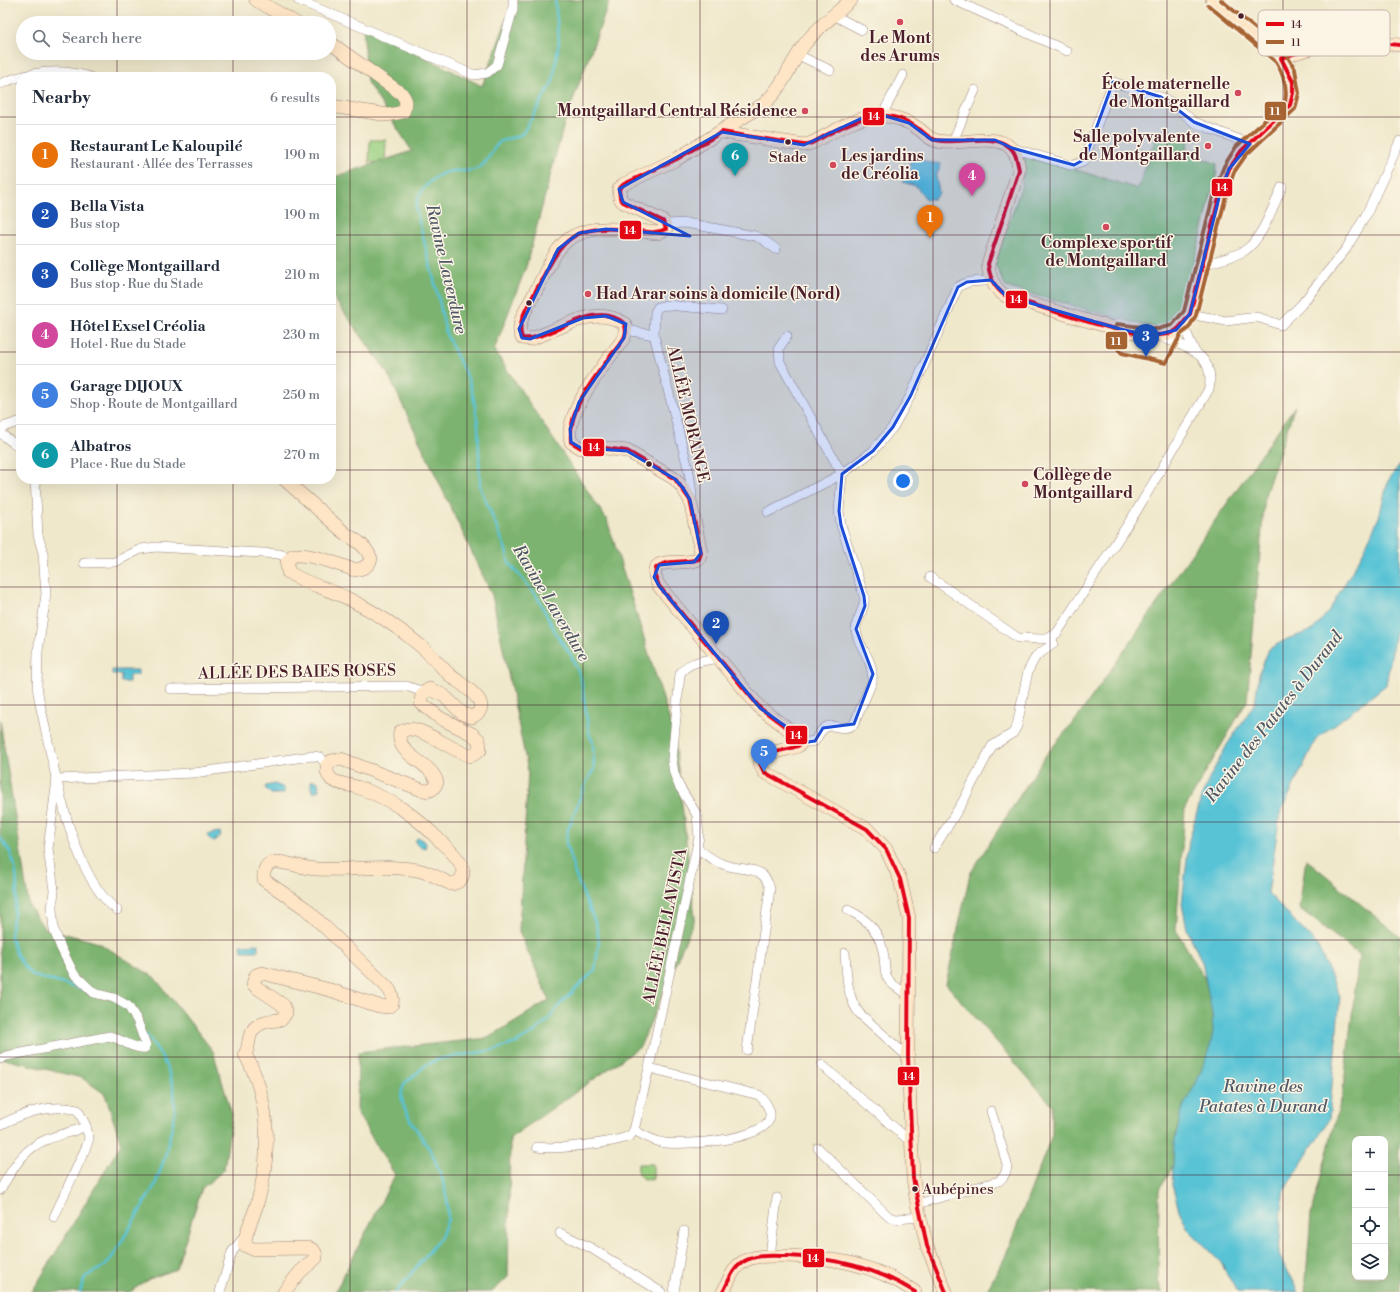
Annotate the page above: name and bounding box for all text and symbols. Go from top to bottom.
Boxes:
legend [1258,10,1390,56]
unlabelled marker [1236,11,1246,21]
search box [16,16,336,60]
marker: Le Mont des Arums [895,17,905,27]
text: 14 [1291,18,1302,32]
icon: search [30,27,52,49]
place label: Le Mont des Arums [860,28,940,66]
text: Search here [62,29,142,48]
text: 11 [1291,36,1301,50]
place label: École maternelle de Montgaillard [1102,72,1230,112]
text: Nearby [32,87,91,109]
marker: École maternelle de Montgaillard [1233,88,1243,98]
text: 6 results [270,90,320,106]
place label: Montgaillard Central Résidence [557,101,797,121]
line badge: 11 [1264,101,1287,121]
text: 11 [1270,105,1281,119]
marker: Montgaillard Central Résidence [800,106,810,116]
line badge: 14 [862,107,885,126]
text: 14 [868,110,880,124]
place label: Salle polyvalente de Montgaillard [1073,127,1200,165]
text: Restaurant Le Kaloupilé [70,137,243,156]
marker: Stade [783,137,793,147]
marker: Salle polyvalente de Montgaillard [1203,141,1213,151]
pin: 6 [722,143,748,176]
place label: Les jardins de Créolia [841,146,924,184]
text: 1 [42,147,48,163]
text: 190 m [284,147,320,163]
place label: Stade [769,148,807,167]
text: Restaurant · Allée des Terrasses [70,156,253,172]
marker: Les jardins de Créolia [828,160,838,170]
pin: 4 [959,163,985,196]
line badge: 14 [1211,178,1233,197]
text: 14 [1216,181,1228,195]
text: Bella Vista [70,197,144,216]
water label: Ravine Laverdure [420,201,472,336]
pin: 1 [917,205,943,238]
text: 2 [41,207,49,223]
text: 190 m [284,207,320,223]
text: Bus stop [70,216,120,232]
line badge: 14 [619,220,642,240]
marker: Complexe sportif de Montgaillard [1101,222,1111,232]
text: 14 [624,224,636,238]
place label: Complexe sportif de Montgaillard [1041,233,1174,271]
text: Collège Montgaillard [70,257,220,276]
text: 3 [41,267,49,283]
text: 210 m [285,267,320,283]
text: Bus stop · Rue du Stade [70,276,203,292]
place label: Had Arar soins à domicile (Nord) [596,284,840,304]
marker: Had Arar soins à domicile (Nord) [583,289,593,299]
line badge: 14 [1005,290,1028,309]
text: 14 [1010,293,1022,307]
unlabelled marker [524,298,534,308]
text: Hôtel Exsel Créolia [70,317,206,336]
pin: 3 [1133,324,1159,357]
text: 4 [41,327,49,343]
text: 230 m [283,327,320,343]
line badge: 11 [1105,331,1128,350]
text: 11 [1111,335,1122,349]
text: Hotel · Rue du Stade [70,336,186,352]
street label: ALLÉE MORANGE [662,342,715,485]
text: Garage DIJOUX [70,377,183,396]
text: 5 [41,387,49,403]
text: 250 m [283,387,320,403]
text: Shop · Route de Montgaillard [70,396,237,412]
text: Albatros [70,437,131,456]
line badge: 14 [582,438,605,457]
text: 14 [588,441,600,455]
text: 6 [41,447,49,463]
text: 270 m [284,447,320,463]
text: Place · Rue du Stade [70,456,186,472]
unlabelled marker [644,459,654,469]
place label: Collège de Montgaillard [1033,465,1133,503]
your location [893,471,913,491]
marker: Collège de Montgaillard [1020,479,1030,489]
water label: Ravine Laverdure [507,540,595,666]
pin: 2 [703,611,729,644]
water label: Ravine des Patates à Durand [1200,626,1349,808]
street label: ALLÉE DES BAIES ROSES [197,658,396,684]
line badge: 14 [785,725,808,745]
text: 14 [790,729,802,743]
pin: 5 [751,739,777,772]
street label: ALLÉE BELLAVISTA [637,845,692,1007]
line badge: 14 [897,1066,920,1086]
text: 14 [903,1070,915,1084]
water label: Ravine des Patates à Durand [1198,1076,1329,1118]
map controls [1352,1136,1388,1280]
button: + [1352,1136,1388,1172]
button: − [1352,1172,1388,1208]
place label: Aubépines [921,1180,994,1199]
marker: Aubépines [910,1184,920,1194]
button: locate [1352,1208,1388,1244]
button: layers [1352,1244,1388,1280]
line badge: 14 [802,1248,825,1268]
text: 14 [807,1252,819,1266]

